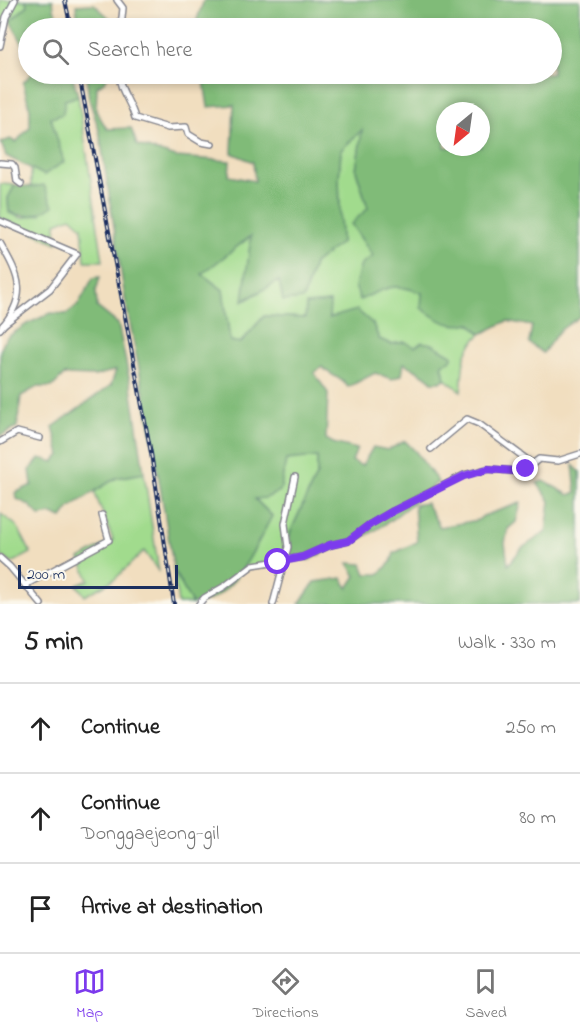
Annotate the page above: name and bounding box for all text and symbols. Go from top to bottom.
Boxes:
search box [18,18,562,84]
icon: search [39,35,72,68]
text: Search here [87,35,192,67]
north arrow [436,102,490,156]
route end [512,455,538,481]
route start [264,548,290,574]
scale bar [18,562,178,590]
text: 200 m [27,563,65,587]
text: 5 min [24,624,83,662]
text: Walk · 330 m [458,629,556,658]
icon: ahead [24,712,57,745]
text: Continue [81,712,160,744]
text: 250 m [505,714,556,743]
text: Continue [81,788,160,820]
icon: ahead [24,802,57,835]
text: 80 m [519,804,556,833]
text: Donggaejeong-gil [81,820,219,849]
icon: arrive [24,892,57,925]
text: Arrive at destination [81,892,263,924]
tab: Map [73,965,106,1025]
tab: Directions [252,965,319,1025]
tab: Saved [465,965,507,1025]

